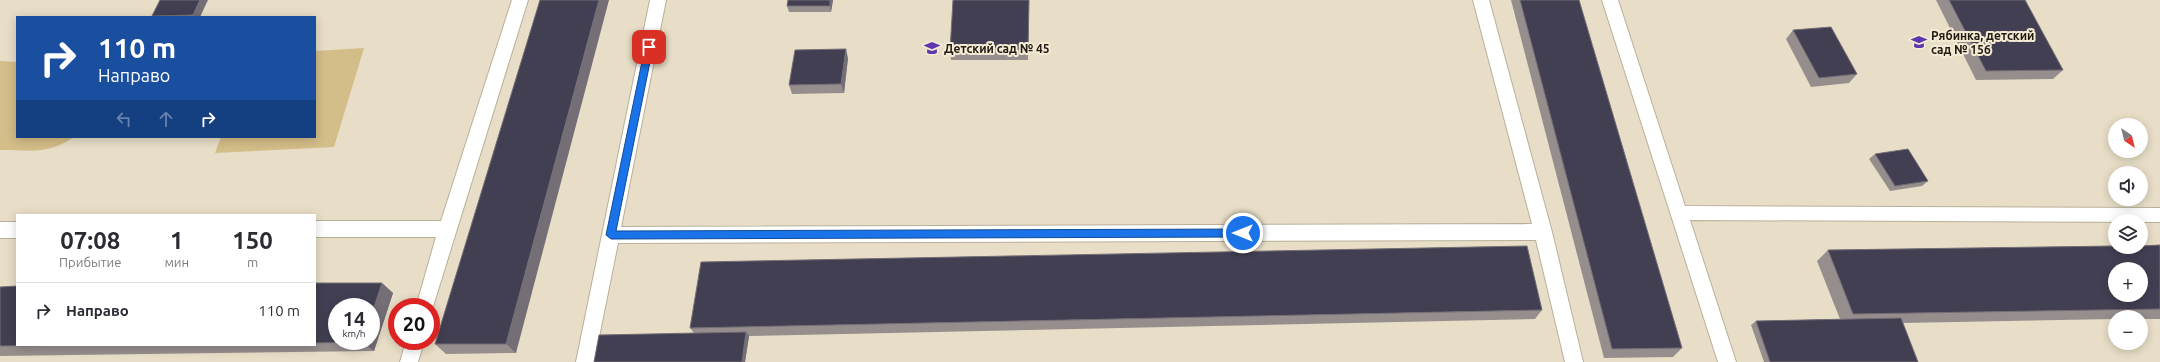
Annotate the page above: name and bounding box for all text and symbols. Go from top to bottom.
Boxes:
place label: Рябинка, детский сад № 156 [1931,29,2034,56]
pin [632,30,666,64]
icon: right [32,32,84,84]
text: 110 m [98,32,176,63]
school or university icon: Рябинка, детский сад № 156 [1910,33,1928,51]
icon: arrive [638,36,660,58]
school or university icon: Детский сад № 45 [923,39,941,57]
place label: Детский сад № 45 [944,42,1050,55]
text: Направо [98,65,170,85]
icon: left [113,108,135,130]
icon: ahead [155,108,177,130]
icon: right [197,108,219,130]
north arrow [2108,118,2148,158]
map controls [2108,118,2148,350]
button: sound [2108,166,2148,206]
position arrow [1222,212,1264,254]
button: layers [2108,214,2148,254]
text: 07:08 [60,227,120,254]
text: 1 [170,227,184,254]
text: 150 [232,227,273,254]
text: Прибытие [59,255,121,269]
text: мин [164,255,189,269]
text: m [247,255,258,269]
button: + [2108,262,2148,302]
speed limit sign: 20 [388,298,440,350]
icon: right [32,300,54,322]
text: Направо [66,302,129,319]
text: 110 m [258,302,300,319]
text: 14 [343,307,365,330]
button: − [2108,310,2148,350]
text: km/h [342,328,366,339]

